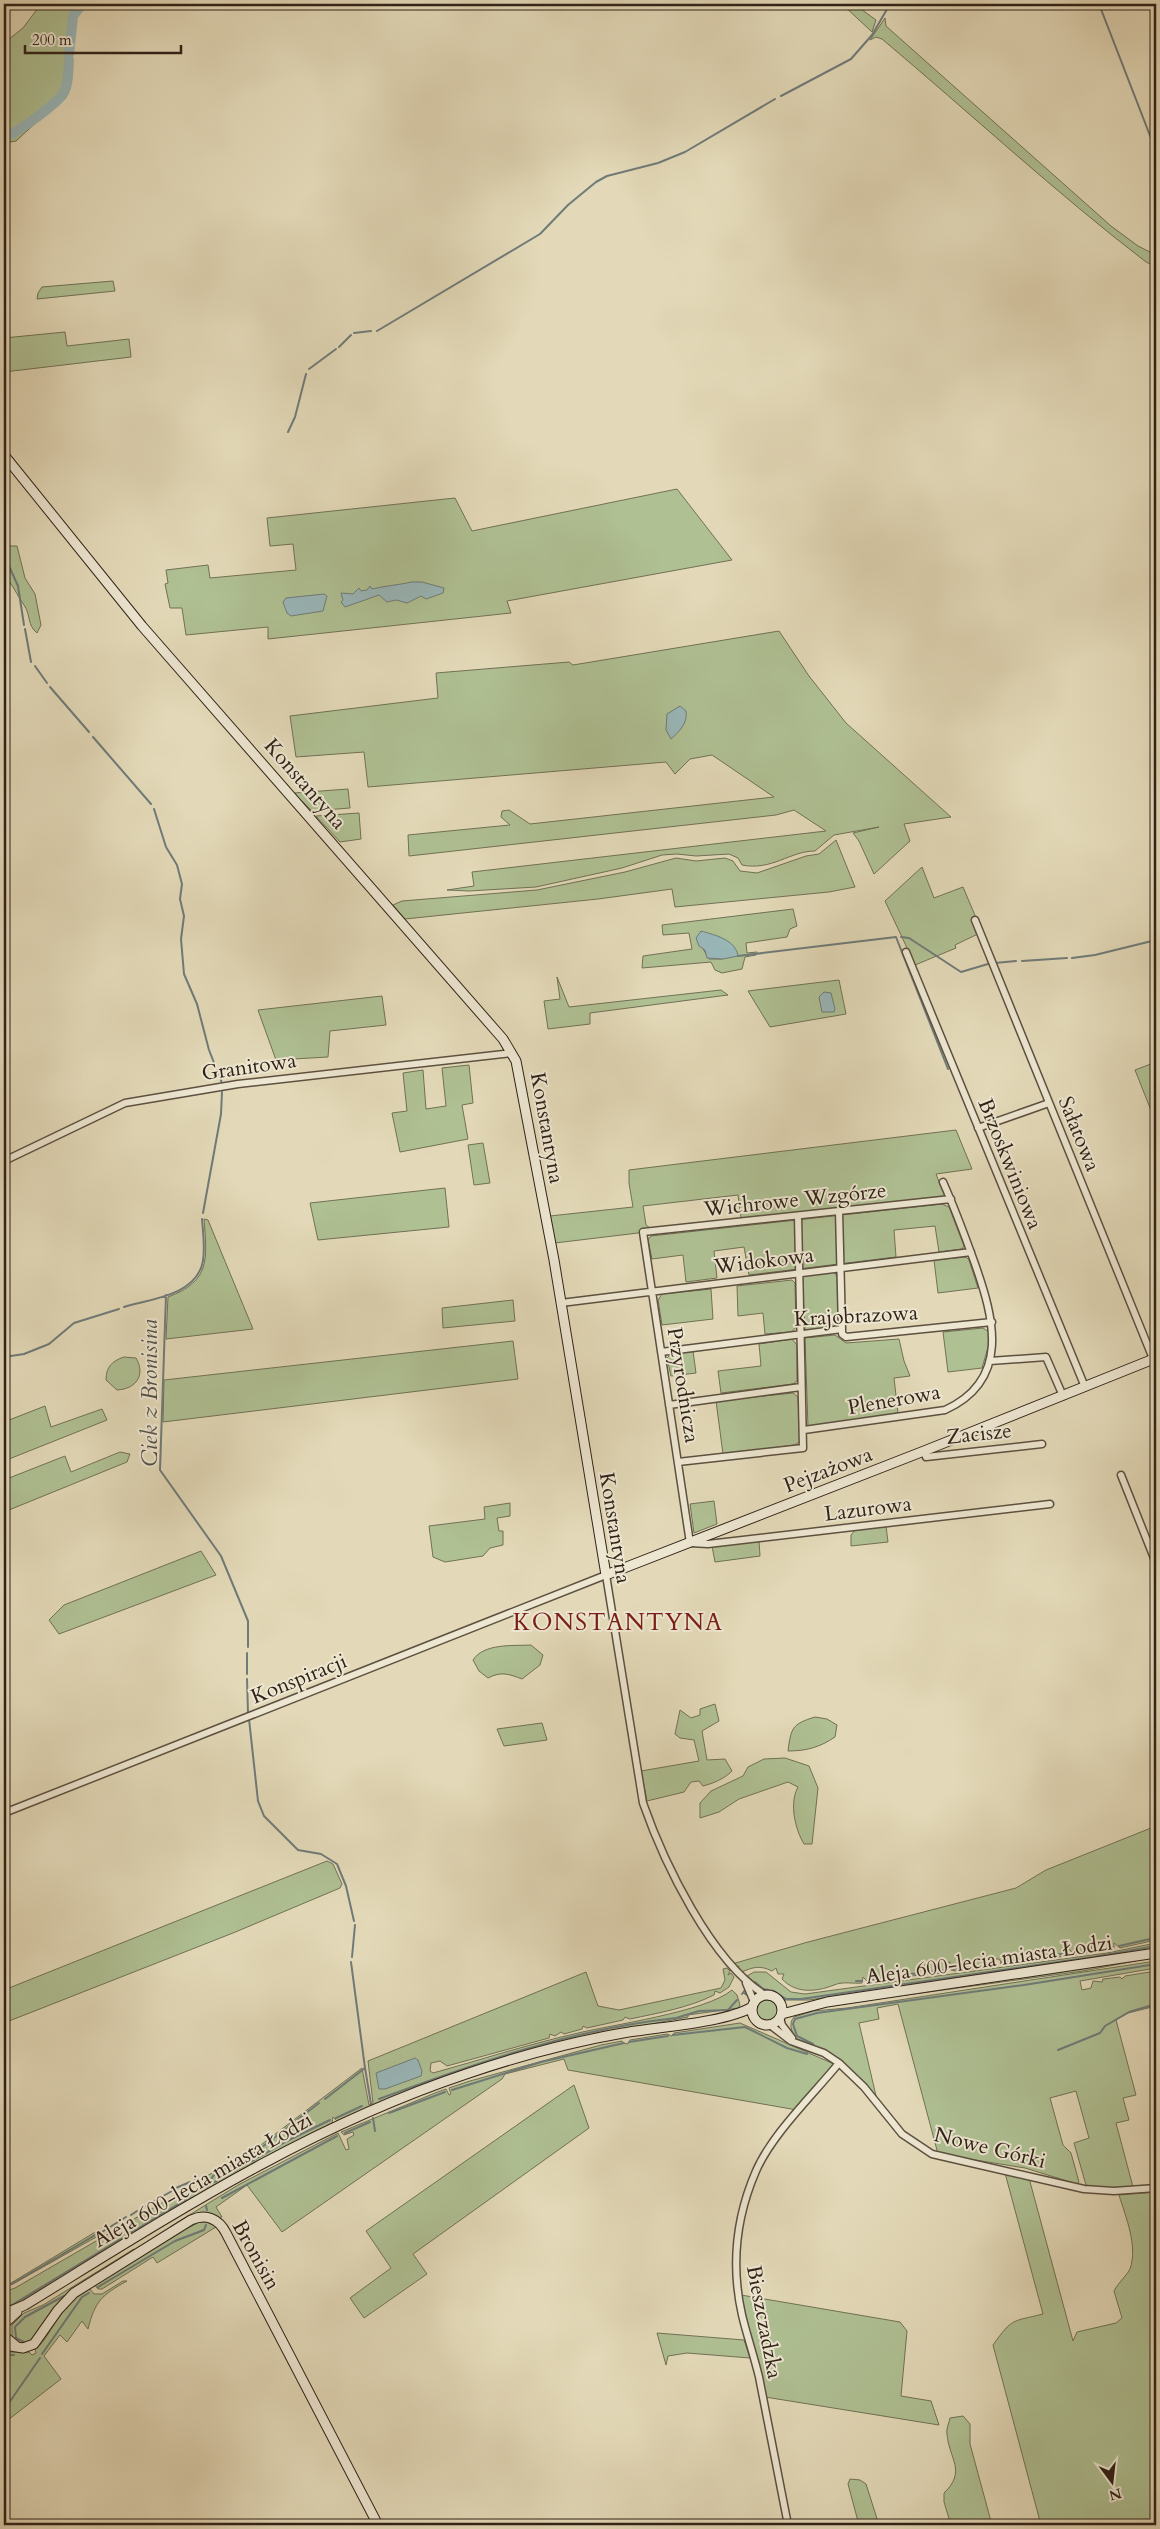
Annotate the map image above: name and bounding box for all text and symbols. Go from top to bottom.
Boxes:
scale bar [25,22,181,54]
text: 200 m [32,30,72,50]
street label: Konstantyna [257,732,353,836]
street label: Granitowa [200,1046,298,1088]
street label: Konstantyna [523,1070,571,1186]
street label: Sałatowa [1051,1092,1107,1176]
street label: Brzoskwiniowa [971,1094,1049,1234]
street label: Wichrowe Wzgórze [701,1176,888,1224]
street label: Widokowa [712,1241,815,1282]
street label: Krajobrazowa [793,1298,919,1334]
water label: Ciek z Bronisina [135,1319,165,1467]
street label: Przyrodnicza [660,1325,706,1445]
street label: Plenerowa [845,1378,943,1422]
street label: Zacisze [945,1416,1013,1452]
street label: Pejzażowa [779,1440,877,1500]
street label: Konstantyna [592,1470,638,1586]
street label: Lazurowa [823,1489,913,1529]
district label: KONSTANTYNA [513,1606,723,1639]
street label: Konspiracji [247,1647,351,1711]
street label: Aleja 600-lecia miasta Łodzi [864,1928,1114,1992]
street label: Aleja 600-lecia miasta Łodzi [88,2105,318,2255]
street label: Nowe Górki [931,2120,1049,2176]
street label: Bronisin [225,2215,287,2295]
street label: Bieszczadzka [739,2263,789,2381]
north arrow [1088,2456,1138,2506]
text: N [1107,2483,1124,2505]

